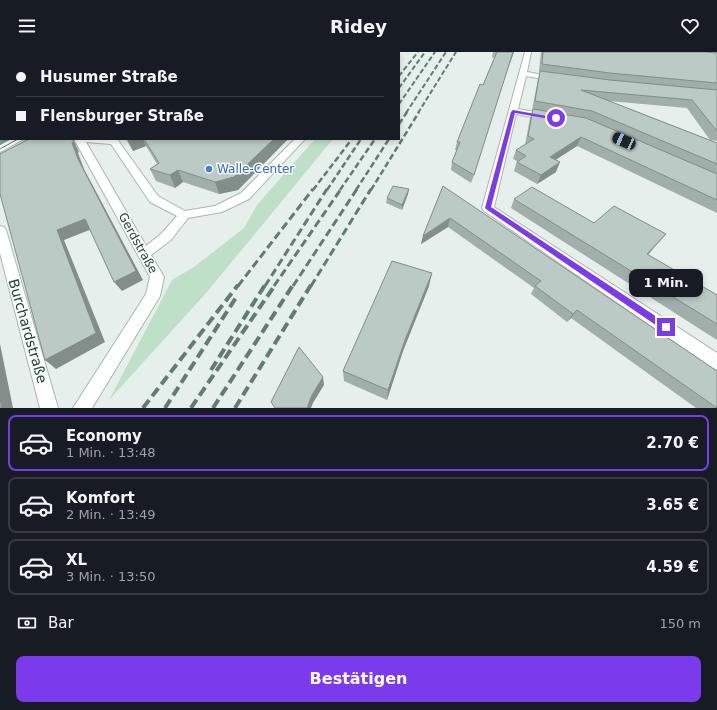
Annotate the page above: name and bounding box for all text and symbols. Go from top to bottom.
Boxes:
icon: menu [16,15,38,37]
icon: heart [679,15,701,37]
text: Ridey [330,16,387,37]
text: Husumer Straße [40,68,178,86]
text: Flensburger Straße [40,107,204,125]
route start [547,109,565,127]
car [611,131,637,151]
place label: Walle-Center [217,162,294,176]
marker: Walle-Center [204,164,214,174]
street label: Gerdstraße [116,210,160,276]
callout: 1 Min. [629,269,703,297]
text: 1 Min. [643,275,689,290]
street label: Burchardstraße [5,277,51,385]
route end [657,318,675,336]
icon: car [18,425,54,461]
text: Economy [66,427,142,445]
text: 2.70 € [646,434,699,452]
text: 1 Min. · 13:48 [66,445,155,460]
icon: car [18,487,54,523]
text: Komfort [66,489,135,507]
text: 3.65 € [646,496,699,514]
text: 2 Min. · 13:49 [66,507,155,522]
icon: car [18,549,54,585]
text: XL [66,551,87,569]
text: 4.59 € [646,558,699,576]
text: 3 Min. · 13:50 [66,569,155,584]
icon: cash [16,612,38,634]
text: Bar [48,614,74,632]
text: 150 m [659,616,701,631]
button: Bestätigen [16,656,701,702]

